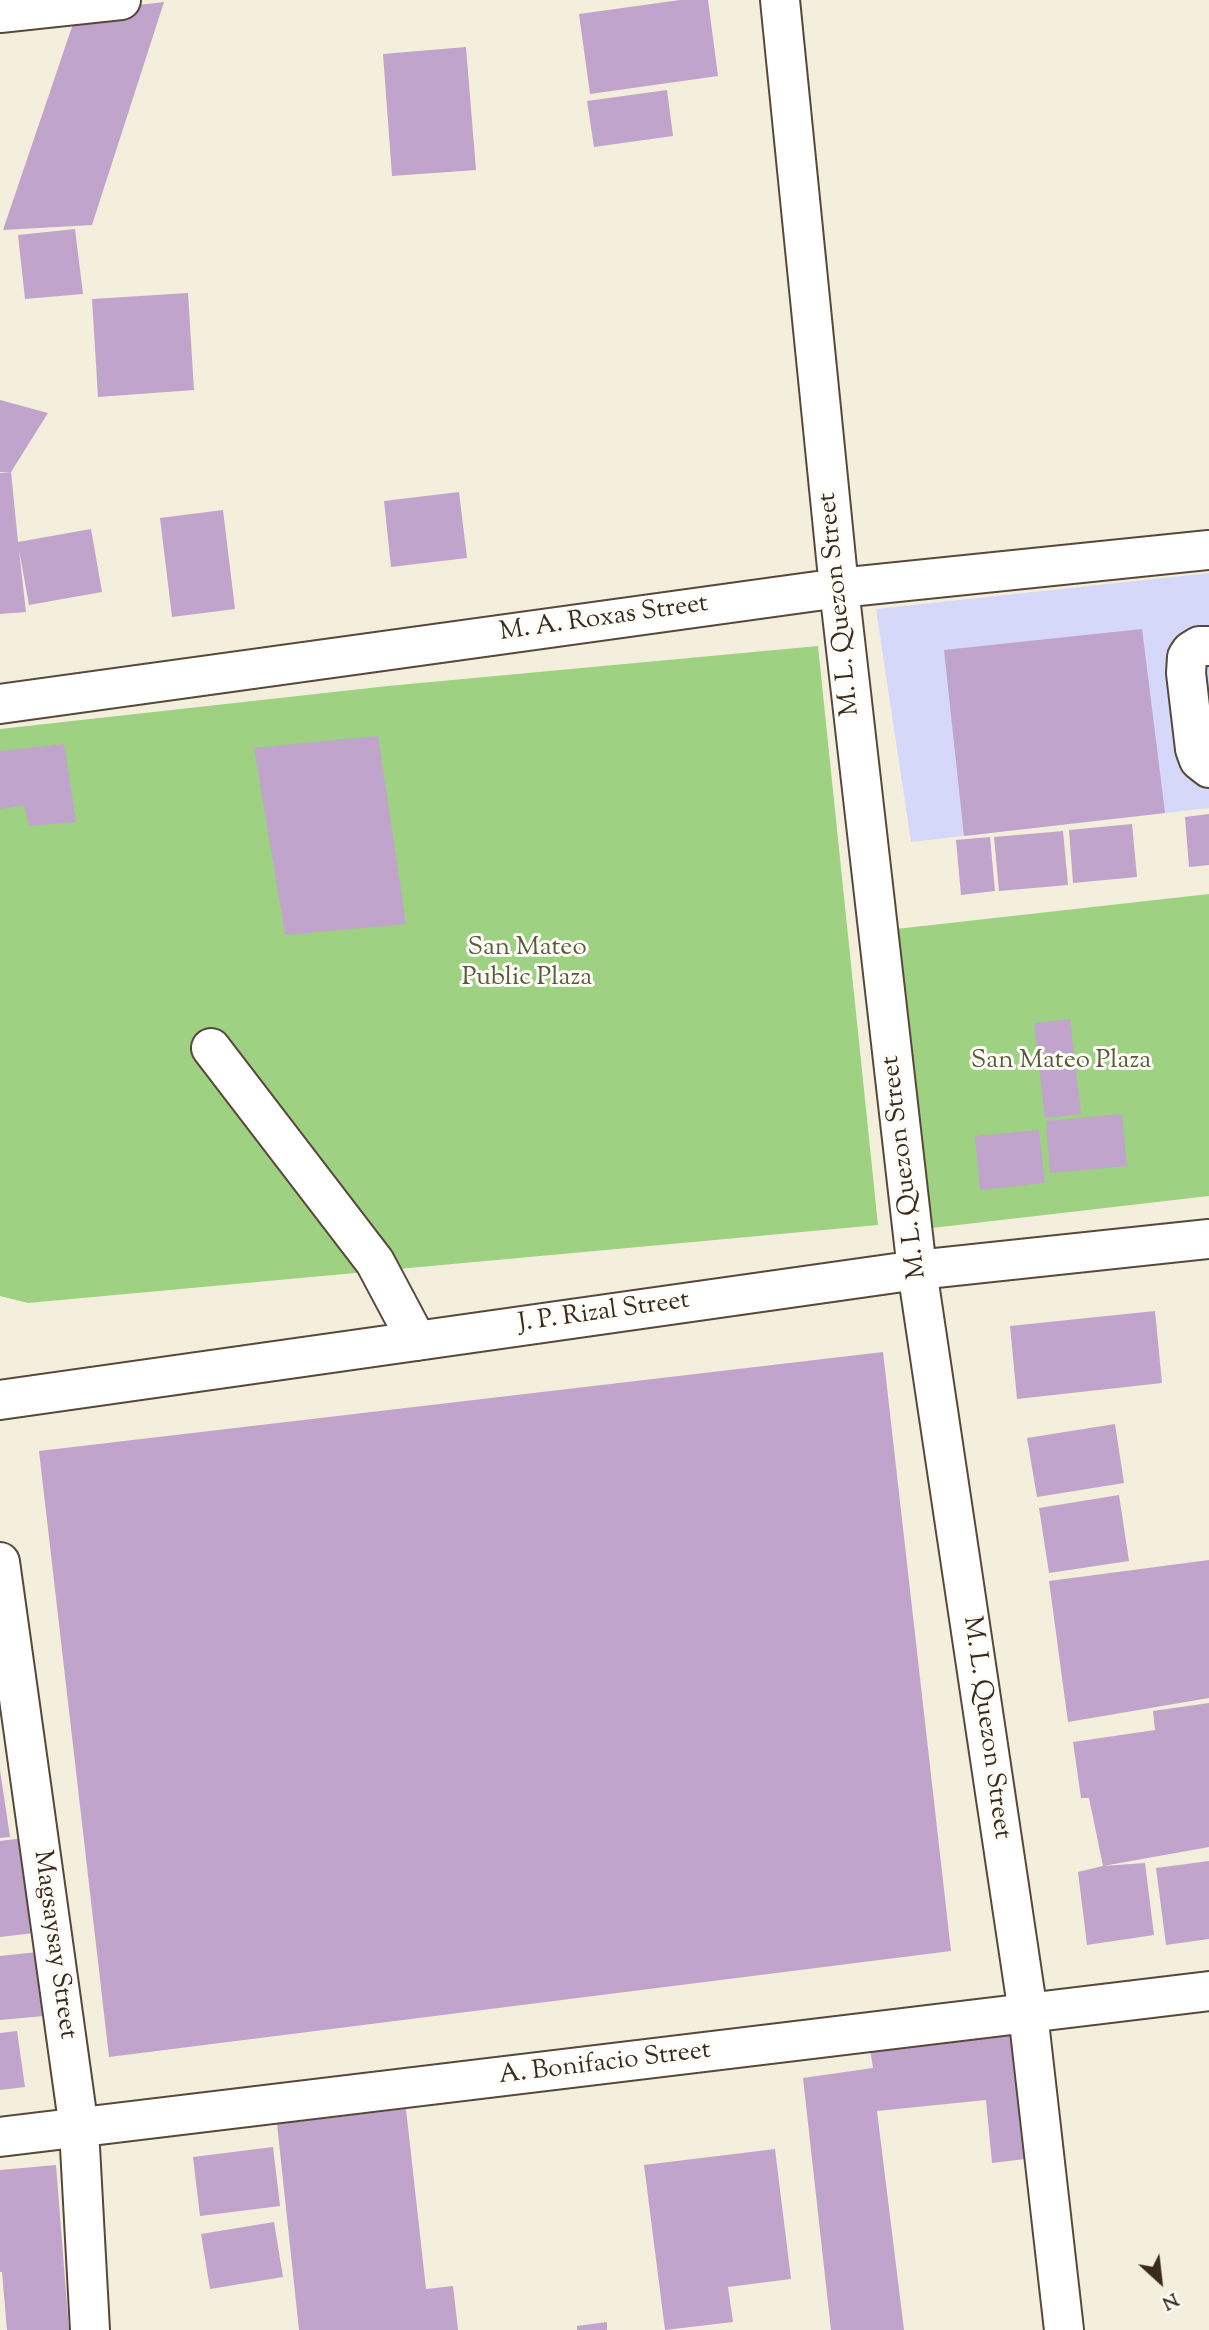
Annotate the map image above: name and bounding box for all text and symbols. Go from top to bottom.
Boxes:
street label: M. L. Quezon Street [814,491,868,717]
street label: M. A. Roxas Street [498,590,710,650]
park label: San Mateo Public Plaza [462,934,592,996]
park label: San Mateo Plaza [971,1047,1151,1079]
street label: M. L. Quezon Street [877,1054,935,1280]
street label: J. P. Rizal Street [516,1287,692,1341]
street label: M. L. Quezon Street [954,1615,1016,1841]
street label: Magsaysay Street [24,1849,82,2041]
street label: A. Bonifacio Street [497,2037,713,2093]
north arrow [1125,2246,1195,2316]
text: N [1157,2285,1183,2316]

